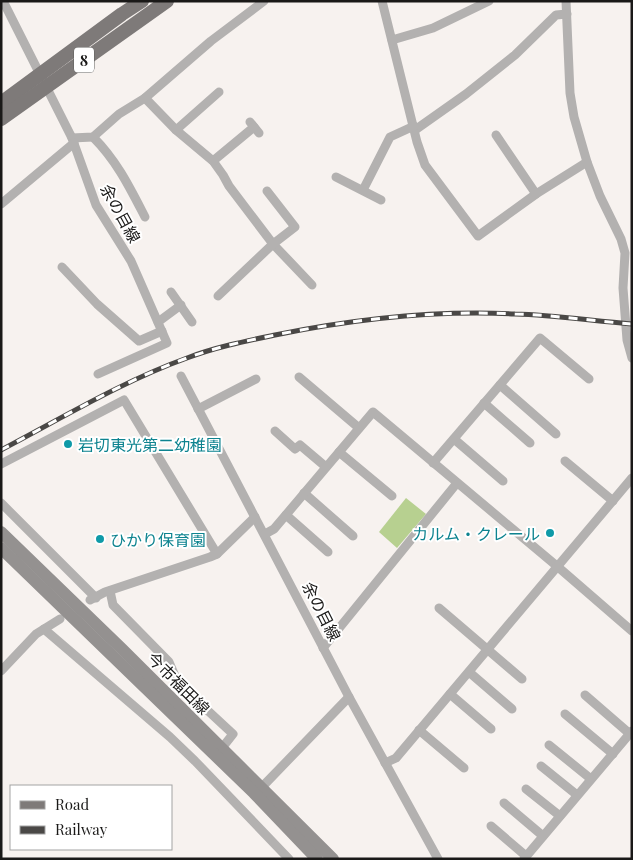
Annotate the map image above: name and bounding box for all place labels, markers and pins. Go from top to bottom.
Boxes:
place label: 岩切東光第二幼稚園 [78,434,222,455]
marker: 岩切東光第二幼稚園 [62,438,74,450]
place label: カルム・クレール [412,523,540,544]
marker: カルム・クレール [544,527,556,539]
place label: ひかり保育園 [110,529,206,550]
marker: ひかり保育園 [94,533,106,545]

